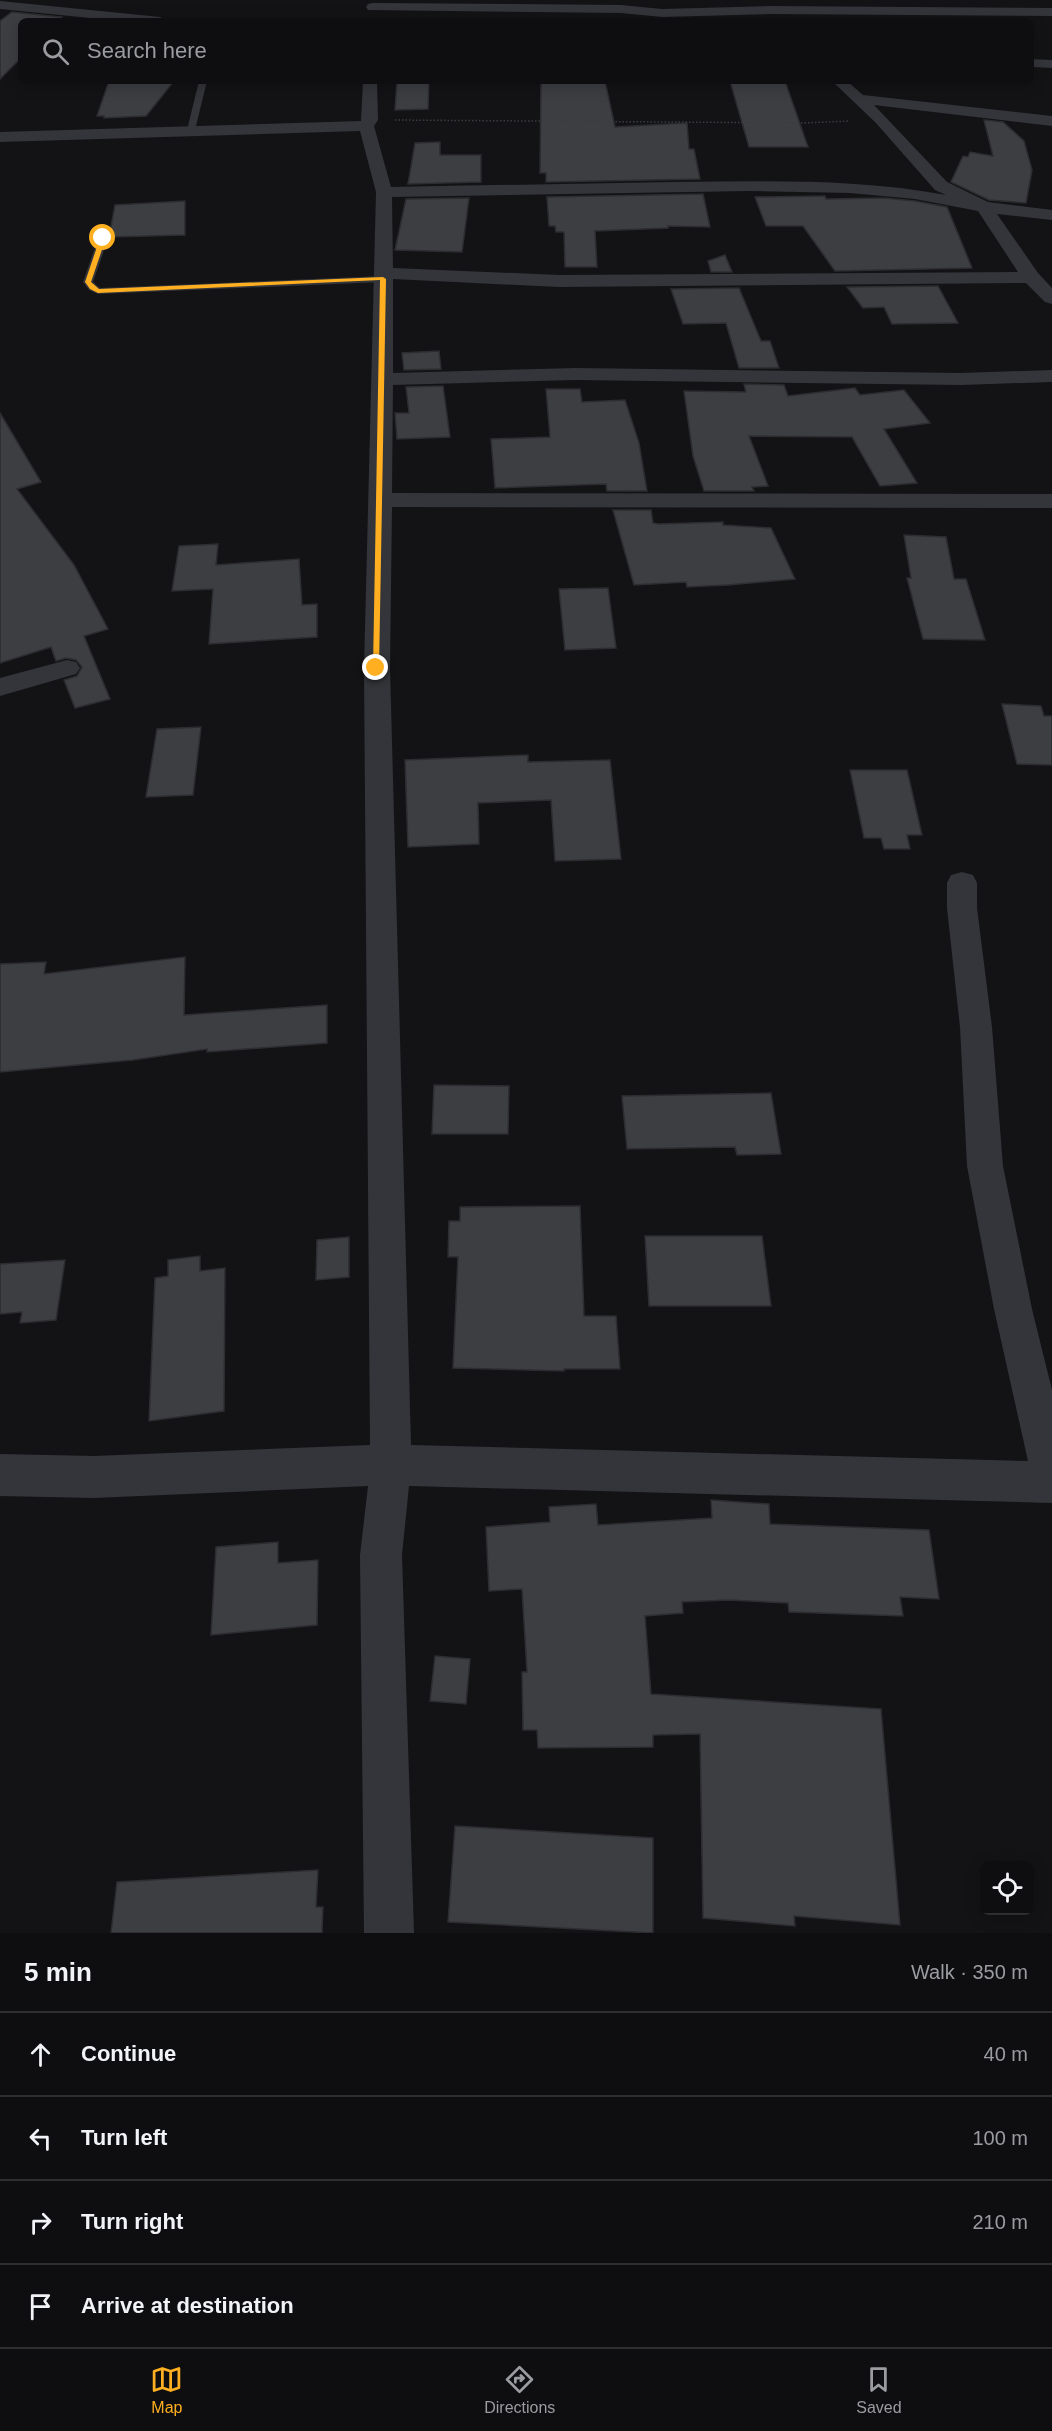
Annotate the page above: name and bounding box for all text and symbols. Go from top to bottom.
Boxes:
search box [18,18,1034,84]
icon: search [39,35,72,68]
text: Search here [87,38,207,63]
route start [89,224,115,250]
route end [362,654,388,680]
map controls [980,1861,1034,1915]
button: locate [980,1861,1034,1915]
text: 5 min [24,1957,92,1987]
text: Walk · 350 m [911,1961,1028,1983]
icon: ahead [24,2038,57,2071]
text: Continue [81,2041,176,2066]
text: 40 m [984,2043,1028,2065]
icon: left [24,2122,57,2155]
text: Turn left [81,2125,167,2150]
text: 100 m [972,2127,1028,2149]
icon: right [24,2206,57,2239]
text: Turn right [81,2209,183,2234]
text: 210 m [972,2211,1028,2233]
icon: arrive [24,2290,57,2323]
text: Arrive at destination [81,2293,294,2318]
tab: Map [150,2363,183,2417]
tab: Directions [484,2363,555,2417]
tab: Saved [856,2363,902,2417]

